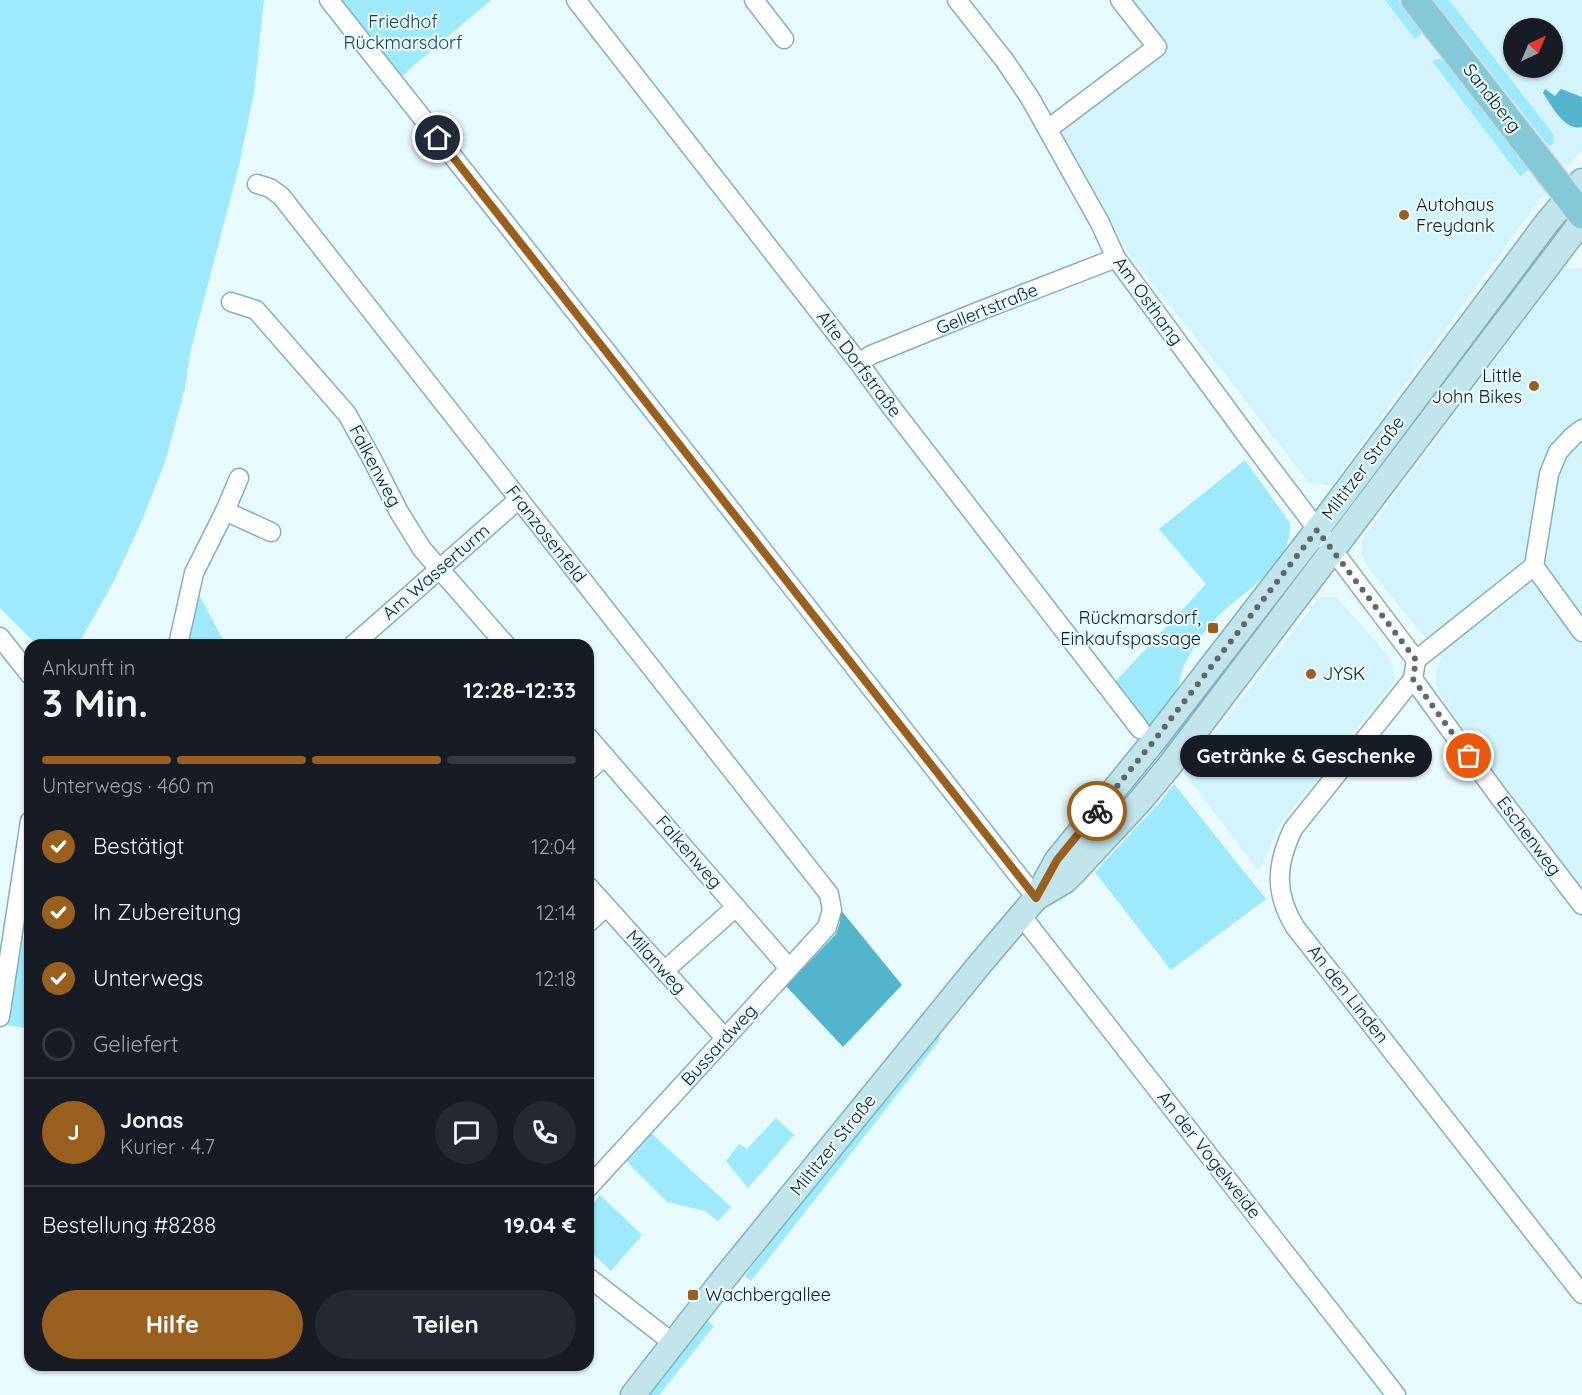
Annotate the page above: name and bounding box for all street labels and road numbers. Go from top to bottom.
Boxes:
street label: Sandberg [1458,59,1526,137]
street label: Am Osthang [1109,252,1188,350]
street label: Gellertstraße [933,278,1041,339]
street label: Alte Dorfstraße [812,306,907,422]
street label: Miltitzer Straße [1316,411,1409,524]
street label: Falkenweg [344,421,407,511]
street label: Franzosenfeld [501,480,592,587]
street label: Am Wasserturm [377,519,494,625]
street label: Eschenweg [1492,791,1567,880]
street label: Falkenweg [651,810,727,893]
street label: Milanweg [621,925,691,999]
street label: An den Linden [1303,940,1394,1048]
street label: Bussardweg [676,999,761,1090]
street label: An der Vogelweide [1152,1086,1266,1223]
street label: Miltitzer Straße [785,1089,881,1200]

